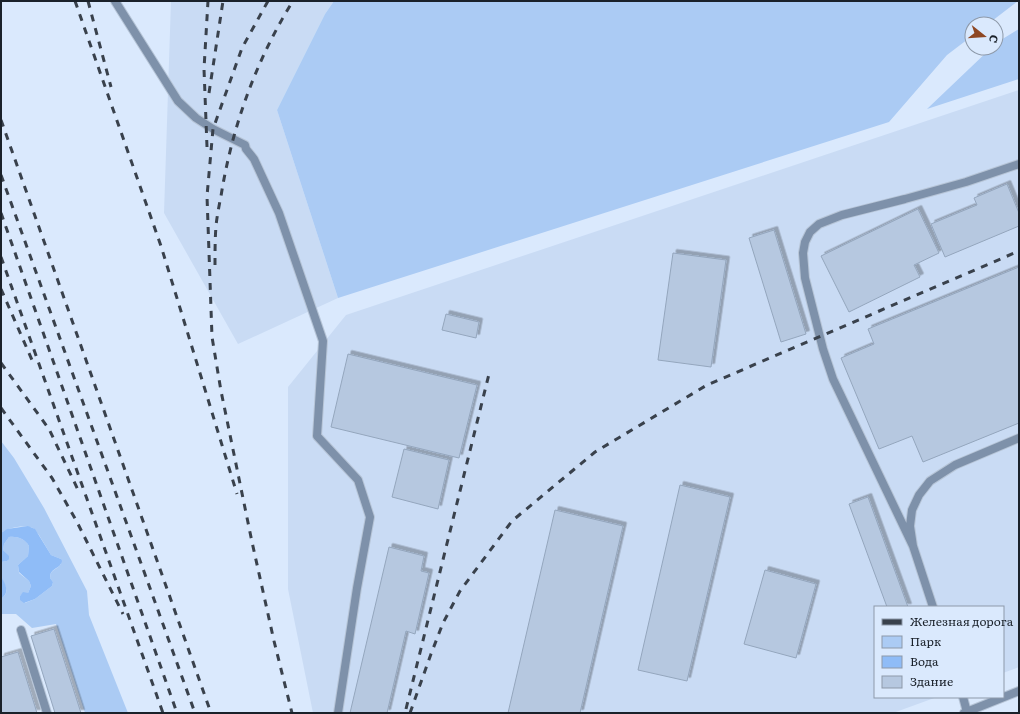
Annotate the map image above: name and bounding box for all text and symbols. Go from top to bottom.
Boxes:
north arrow [964,16,1004,56]
text: С [986,33,1003,45]
legend [874,606,1004,698]
text: Железная дорога [910,612,1014,630]
text: Парк [910,632,941,650]
text: Вода [910,652,939,670]
text: Здание [910,672,953,690]

